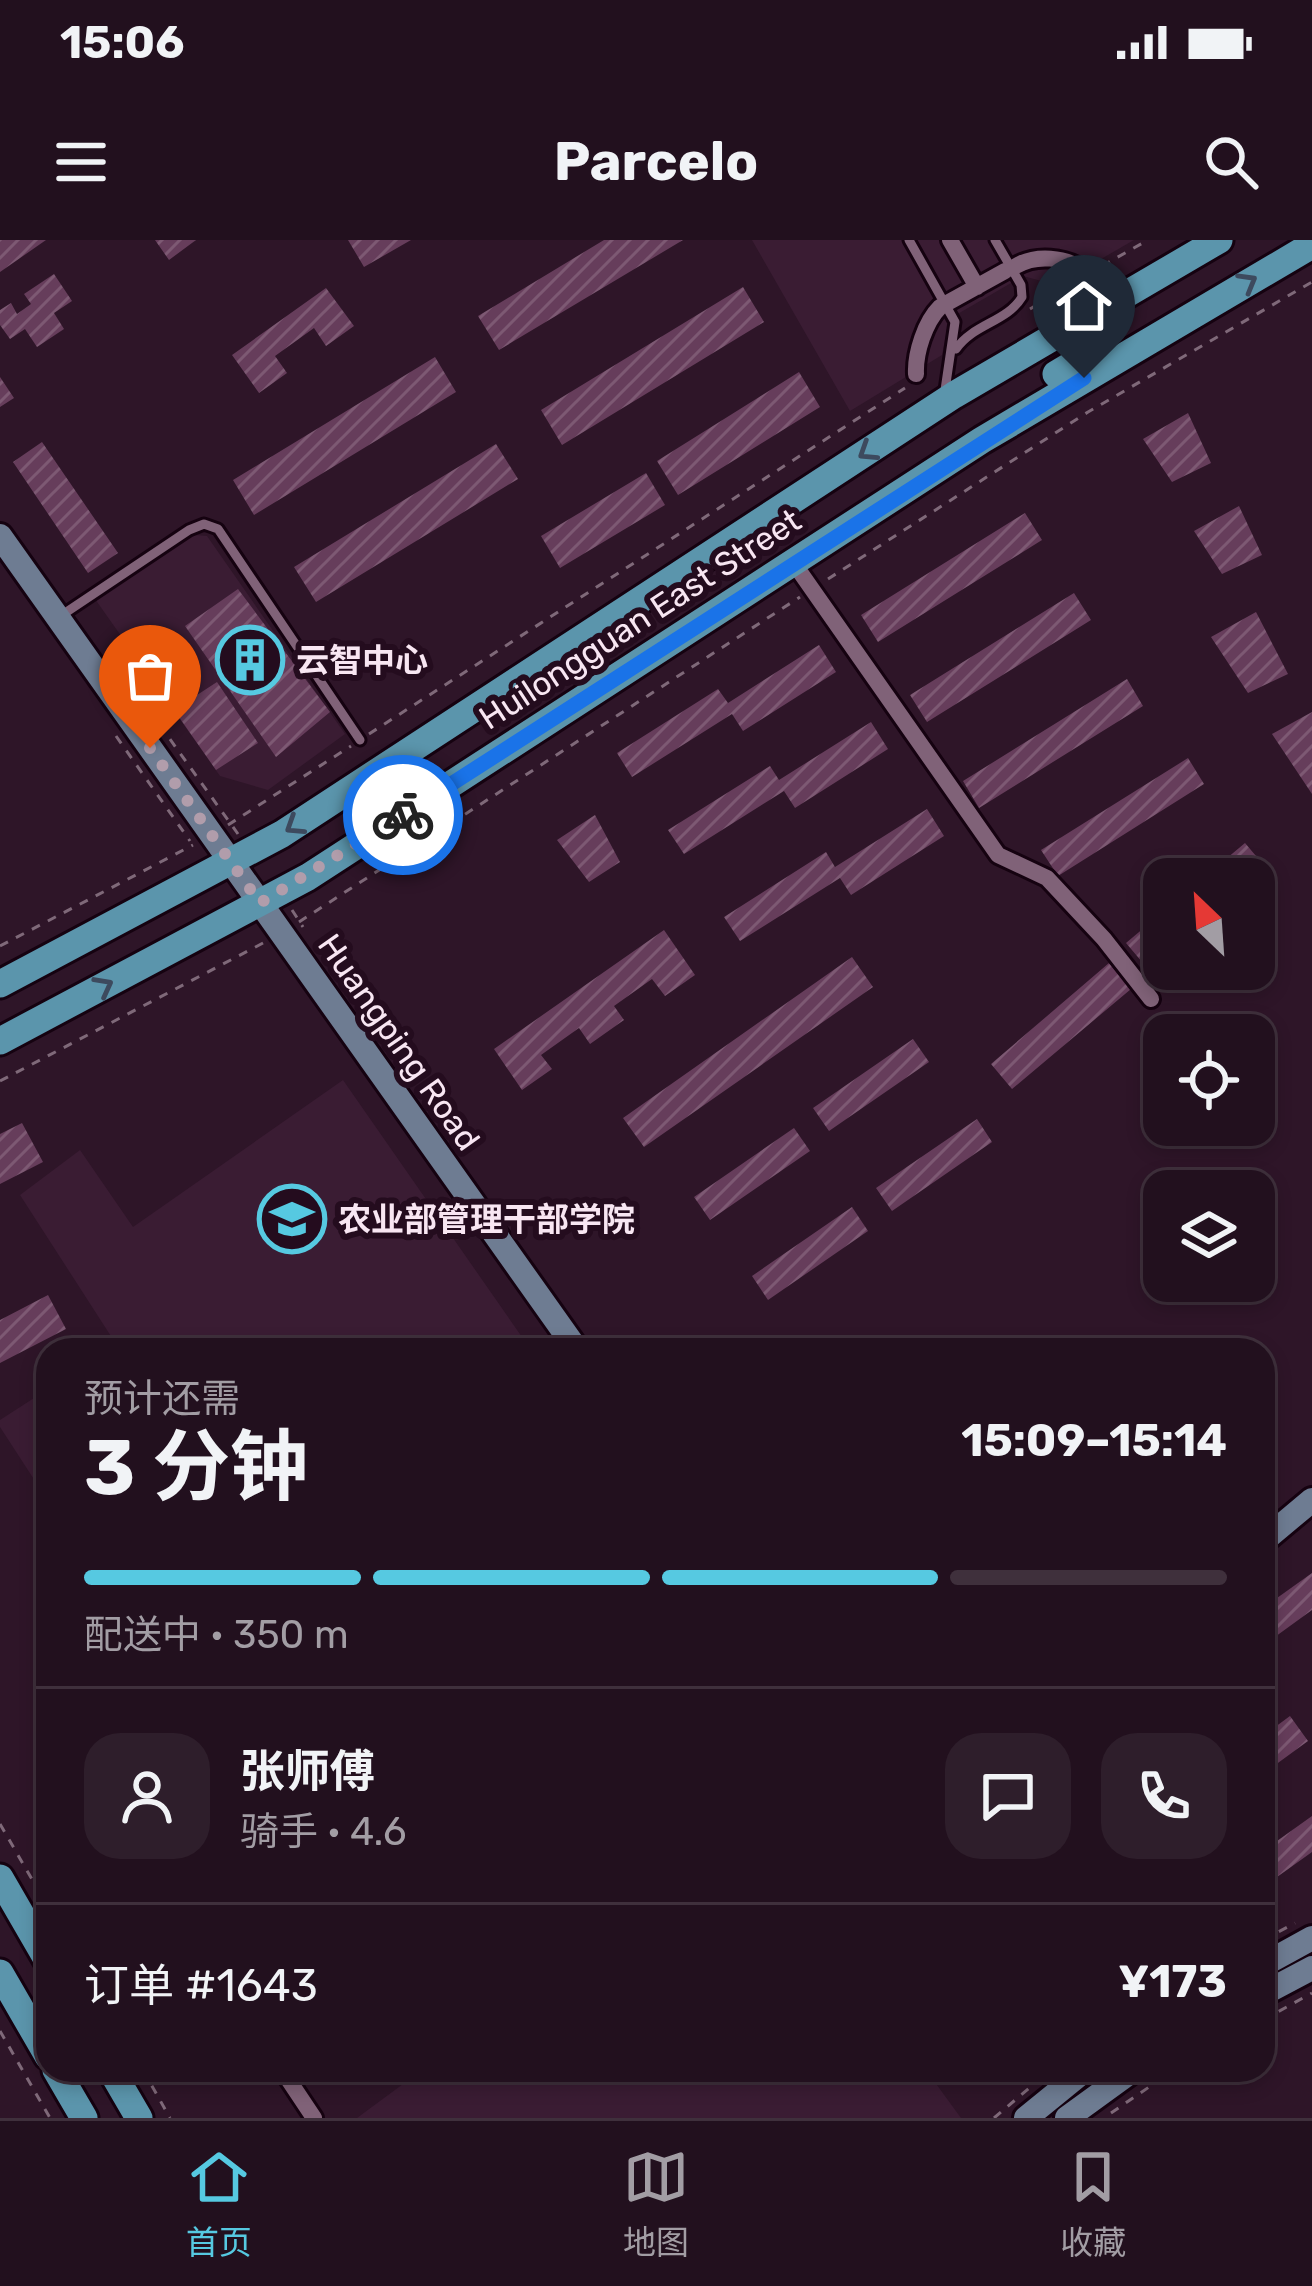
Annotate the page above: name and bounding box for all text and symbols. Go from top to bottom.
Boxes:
text: 15:06 [60,16,184,69]
icon: menu [48,129,114,195]
icon: search [1198,129,1264,195]
text: Parcelo [554,130,758,194]
pin [1033,255,1135,378]
icon: home [1051,273,1117,339]
one-way arrow [1235,274,1257,297]
one-way arrow [859,438,881,460]
street label: Huilongguan East Street [472,500,808,738]
pin [99,625,201,748]
building icon: 云智中心 [215,625,285,695]
place label: 云智中心 [296,641,428,680]
icon: bag [117,643,183,709]
courier [343,755,463,875]
icon: bike [370,782,436,848]
one-way arrow [286,811,308,833]
north arrow [1143,858,1275,990]
map controls [1143,858,1275,1302]
street label: Huangping Road [310,926,488,1158]
one-way arrow [91,977,112,1000]
button: locate [1143,1014,1275,1146]
button: layers [1143,1170,1275,1302]
school or university icon: 农业部管理干部学院 [257,1184,327,1254]
place label: 农业部管理干部学院 [338,1200,635,1239]
text: 预计还需 [84,1376,240,1422]
text: 15:09–15:14 [961,1414,1227,1467]
text: 3 分钟 [84,1421,308,1514]
text: 配送中 · 350 m [84,1612,349,1658]
button: person [84,1733,210,1859]
button: chat [945,1733,1071,1859]
button: phone [1101,1733,1227,1859]
text: 张师傅 [240,1745,375,1798]
text: 骑手 · 4.6 [240,1809,407,1855]
text: ¥173 [1118,1955,1227,2008]
text: 订单 #1643 [84,1959,318,2012]
tab: 首页 [186,2144,252,2264]
tab: 地图 [623,2144,689,2264]
tab: 收藏 [1060,2144,1126,2264]

